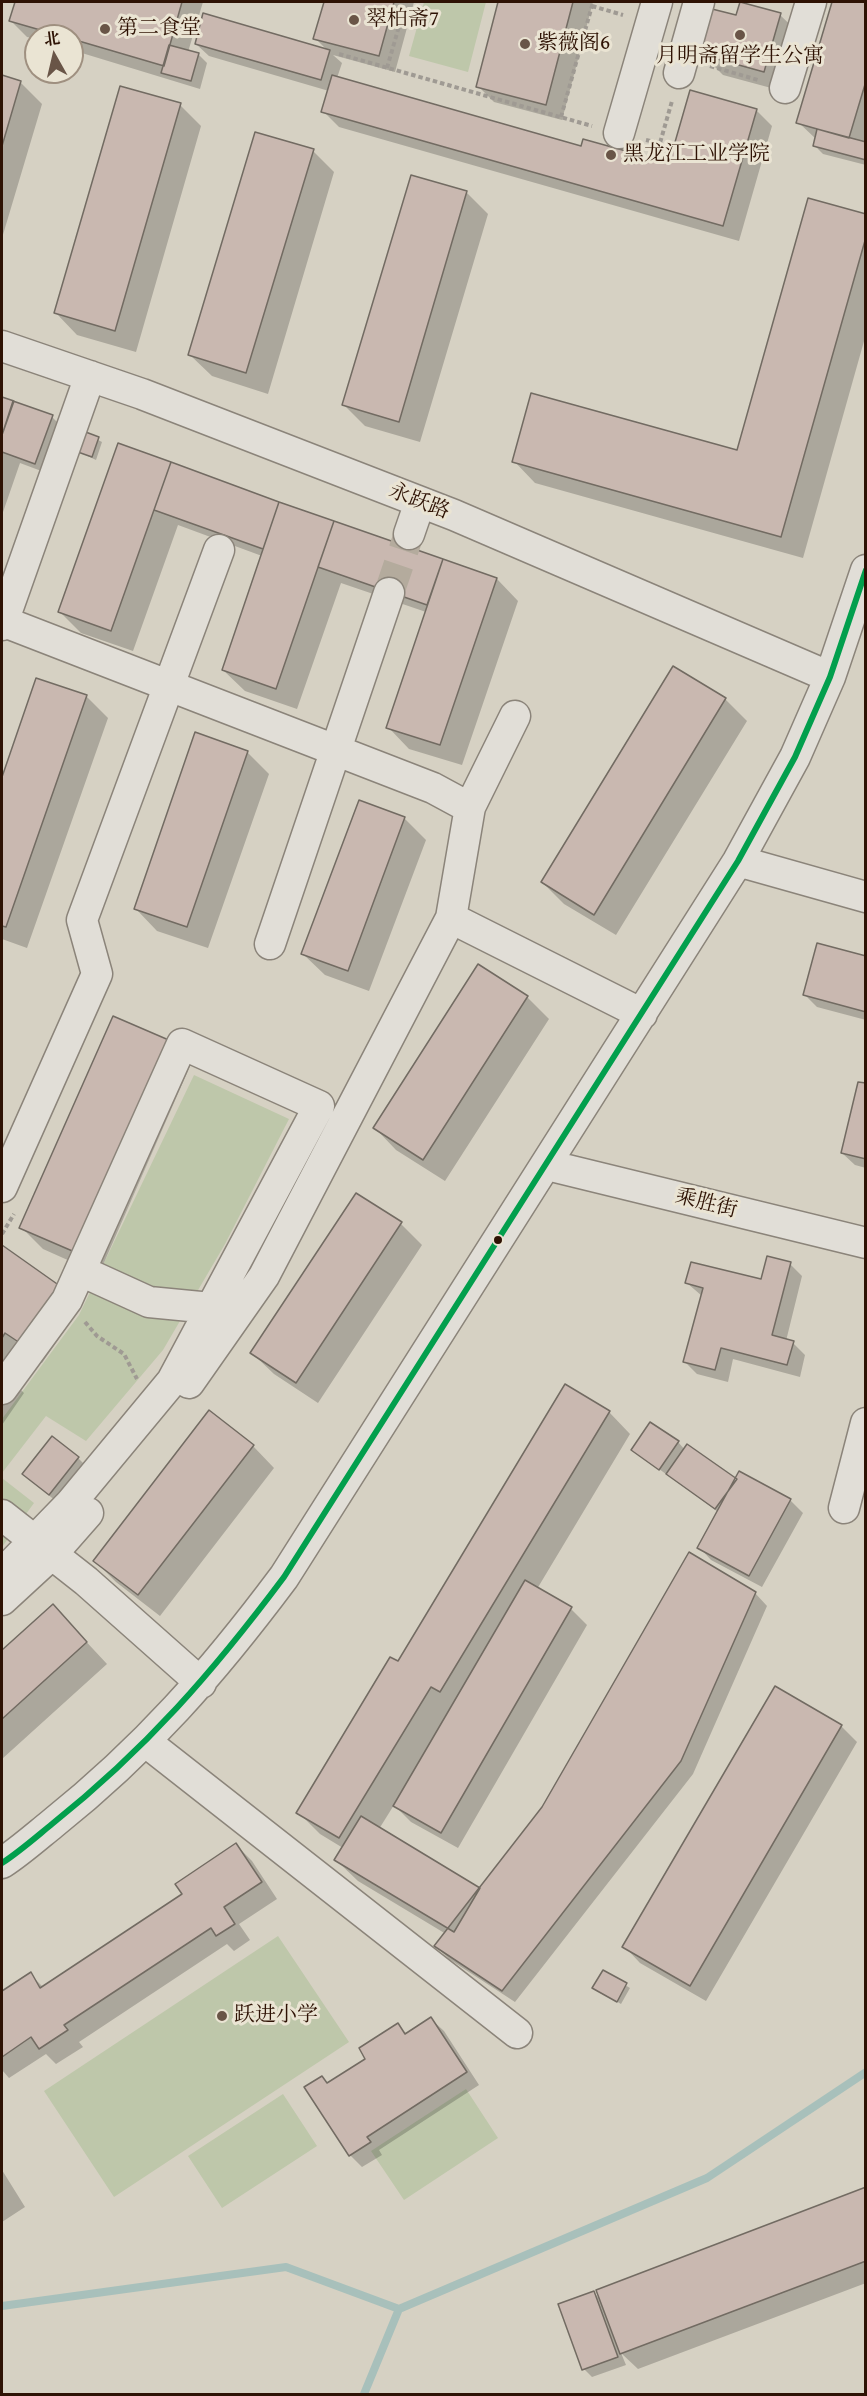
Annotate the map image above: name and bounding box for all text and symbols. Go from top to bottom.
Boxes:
place label: 翠柏斋7 [366,7,439,33]
marker: 翠柏斋7 [347,13,361,27]
place label: 第二食堂 [117,16,201,42]
marker: 第二食堂 [98,22,112,36]
north arrow [24,24,84,84]
text: 北 [42,25,61,51]
marker: 月明斋留学生公寓 [733,28,747,42]
place label: 紫薇阁6 [537,31,610,57]
marker: 紫薇阁6 [518,37,532,51]
place label: 月明斋留学生公寓 [656,44,824,70]
place label: 黑龙江工业学院 [623,142,770,168]
marker: 黑龙江工业学院 [604,148,618,162]
street label: 永跃路 [385,479,453,525]
street label: 乘胜街 [672,1184,740,1224]
unlabelled marker [492,1234,504,1246]
place label: 跃进小学 [234,2003,318,2029]
marker: 跃进小学 [215,2009,229,2023]

